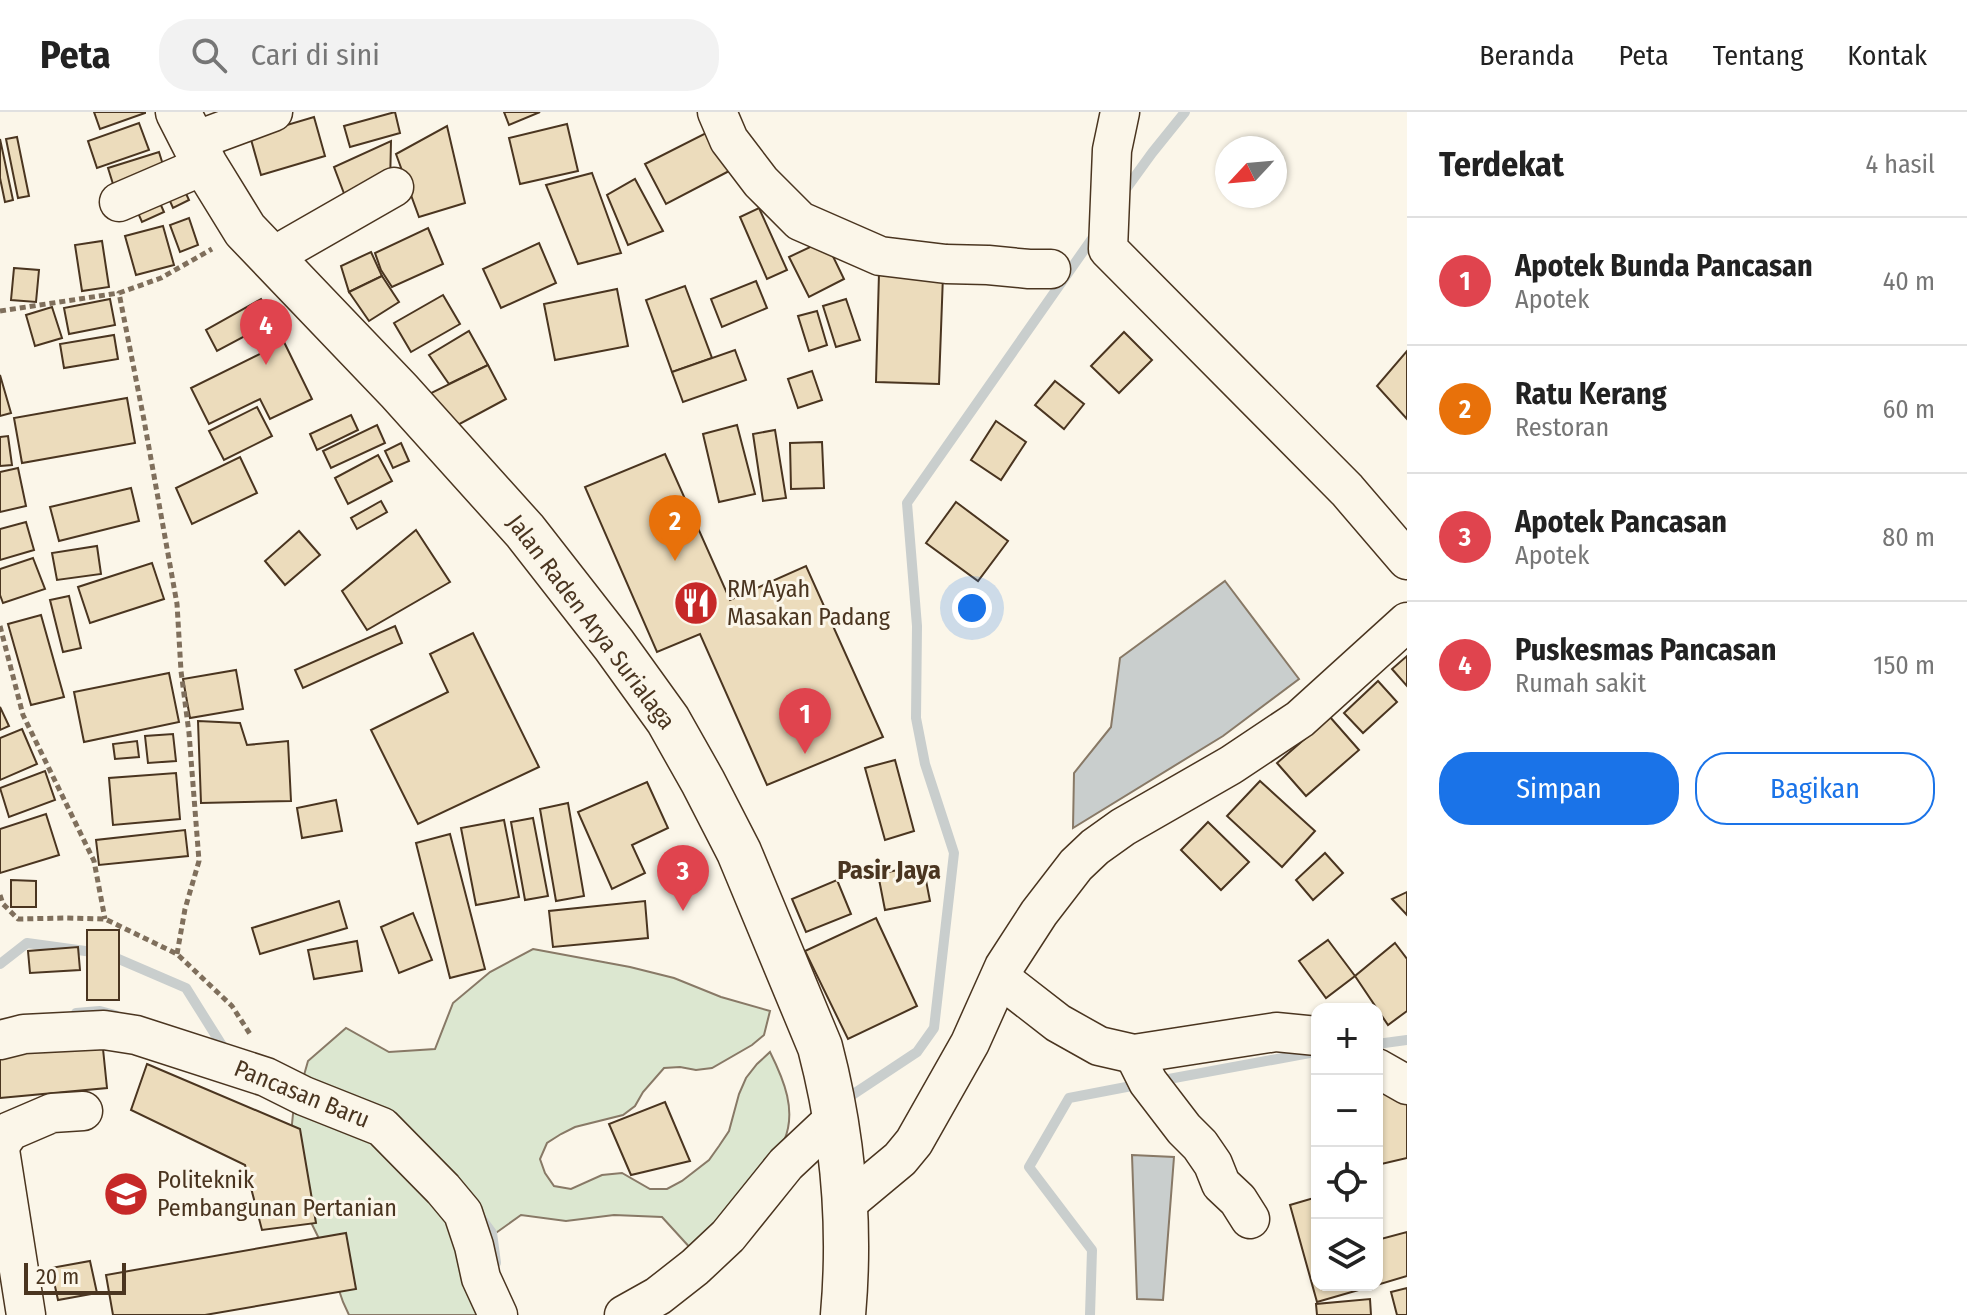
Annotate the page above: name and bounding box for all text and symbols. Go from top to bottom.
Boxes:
search box [159,19,719,91]
text: Peta [40,32,111,78]
icon: search [187,33,231,77]
text: Cari di sini [251,37,380,73]
text: Beranda [1479,39,1574,72]
text: Peta [1618,39,1669,72]
text: Tentang [1713,39,1803,72]
text: Kontak [1847,39,1927,72]
north arrow [1215,136,1287,208]
text: Terdekat [1439,144,1564,185]
text: 4 hasil [1866,149,1935,180]
text: Apotek Bunda Pancasan [1515,248,1813,284]
text: 1 [1460,266,1471,297]
text: 40 m [1883,266,1935,297]
text: Apotek [1515,284,1589,315]
pin: 4 [240,299,292,365]
text: Ratu Kerang [1515,376,1667,412]
text: 2 [1459,394,1471,425]
text: 60 m [1882,394,1935,425]
text: Restoran [1515,412,1609,443]
pin: 2 [649,495,701,561]
text: Apotek Pancasan [1515,504,1727,540]
street label: Jalan Raden Arya Surialaga [501,509,681,735]
text: 3 [1459,522,1471,553]
text: 80 m [1882,522,1935,553]
text: Apotek [1515,540,1589,571]
place label: RM Ayah Masakan Padang [727,575,891,631]
restaurant icon: RM Ayah Masakan Padang [672,579,720,627]
your location [952,588,992,628]
text: Puskesmas Pancasan [1515,632,1776,668]
text: 4 [1458,650,1472,681]
text: 150 m [1873,650,1935,681]
text: Rumah sakit [1515,668,1646,699]
pin: 1 [779,688,831,754]
button: Simpan [1439,752,1679,825]
button: Bagikan [1695,752,1935,825]
pin: 3 [657,845,709,911]
district label: Pasir Jaya [837,855,941,886]
map controls [1311,1003,1383,1291]
button: + [1311,1003,1383,1075]
street label: Pancasan Baru [230,1054,374,1134]
button: − [1311,1075,1383,1147]
button: locate [1311,1147,1383,1219]
place label: Politeknik Pembangunan Pertanian [157,1166,397,1222]
school or university icon: Politeknik Pembangunan Pertanian [102,1170,150,1218]
button: layers [1311,1219,1383,1291]
scale bar [24,1259,126,1295]
text: 20 m [36,1263,79,1290]

